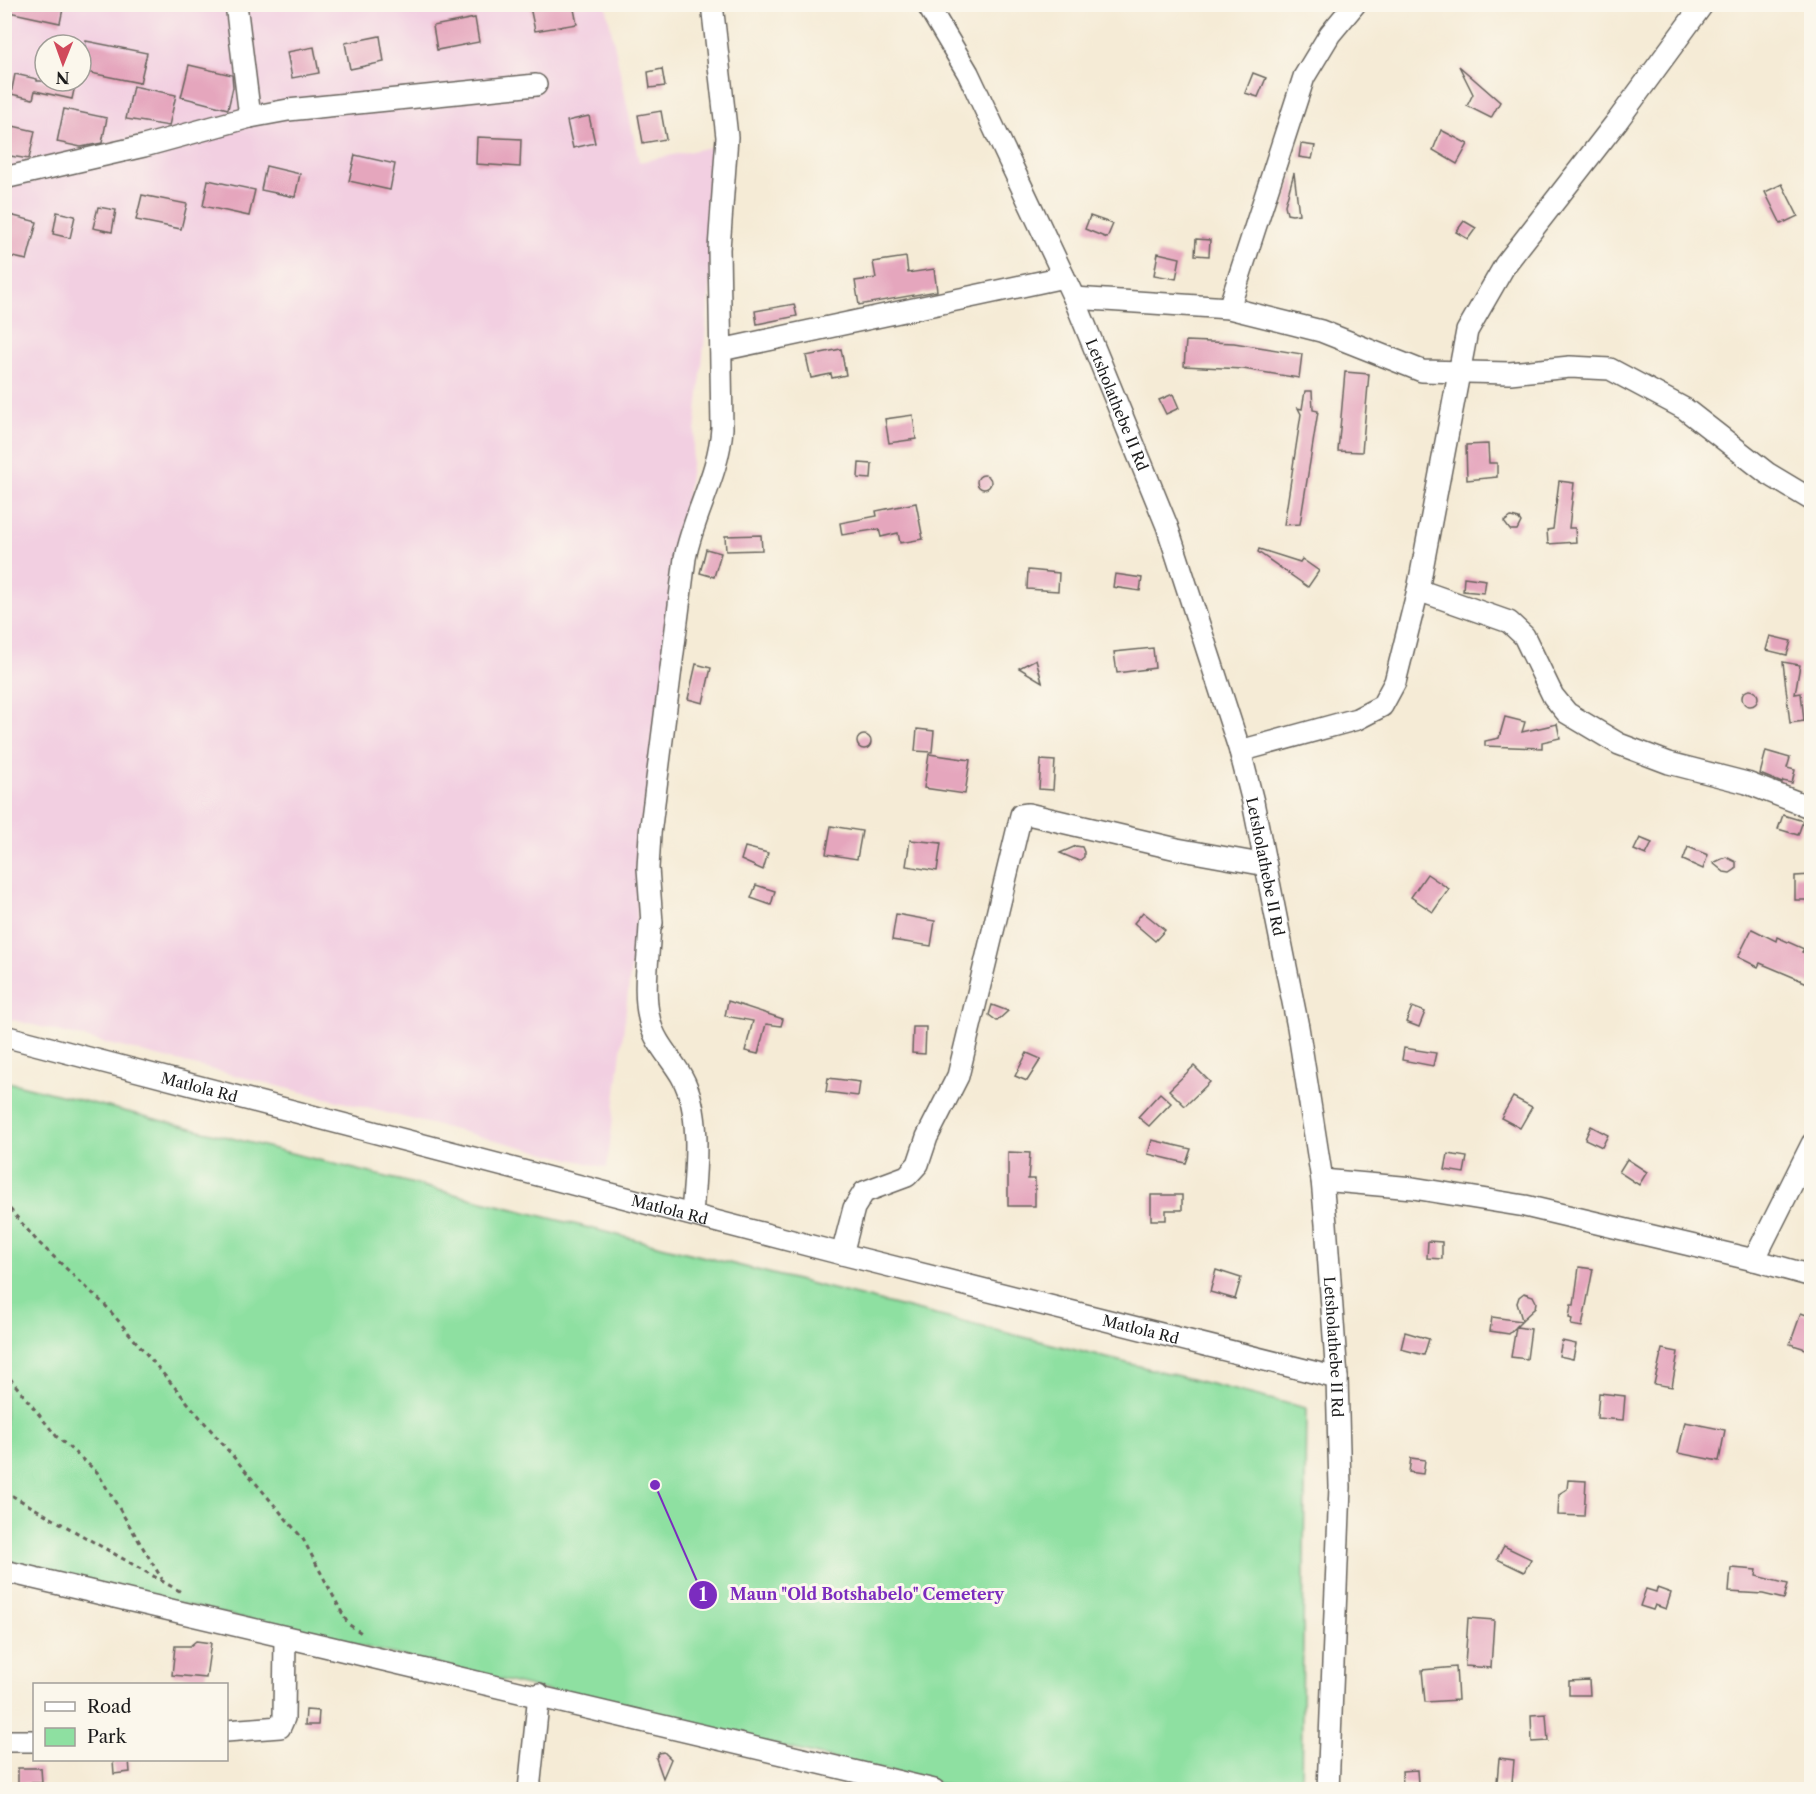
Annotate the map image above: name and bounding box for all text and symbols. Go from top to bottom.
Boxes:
north arrow [33,33,93,93]
text: N [56,68,70,88]
street label: Letsholathebe II Rd [1082,336,1153,473]
street label: Letsholathebe II Rd [1243,795,1289,937]
street label: Matlola Rd [159,1068,240,1106]
street label: Matlola Rd [630,1190,710,1228]
street label: Letsholathebe II Rd [1320,1276,1348,1417]
street label: Matlola Rd [1101,1310,1181,1348]
callout: Maun "Old Botshabelo" Cemetery [688,1578,1016,1612]
text: 1 [699,1584,707,1606]
text: Maun "Old Botshabelo" Cemetery [730,1584,1005,1604]
legend [33,1683,228,1761]
text: Road [87,1696,132,1718]
text: Park [87,1726,128,1748]

